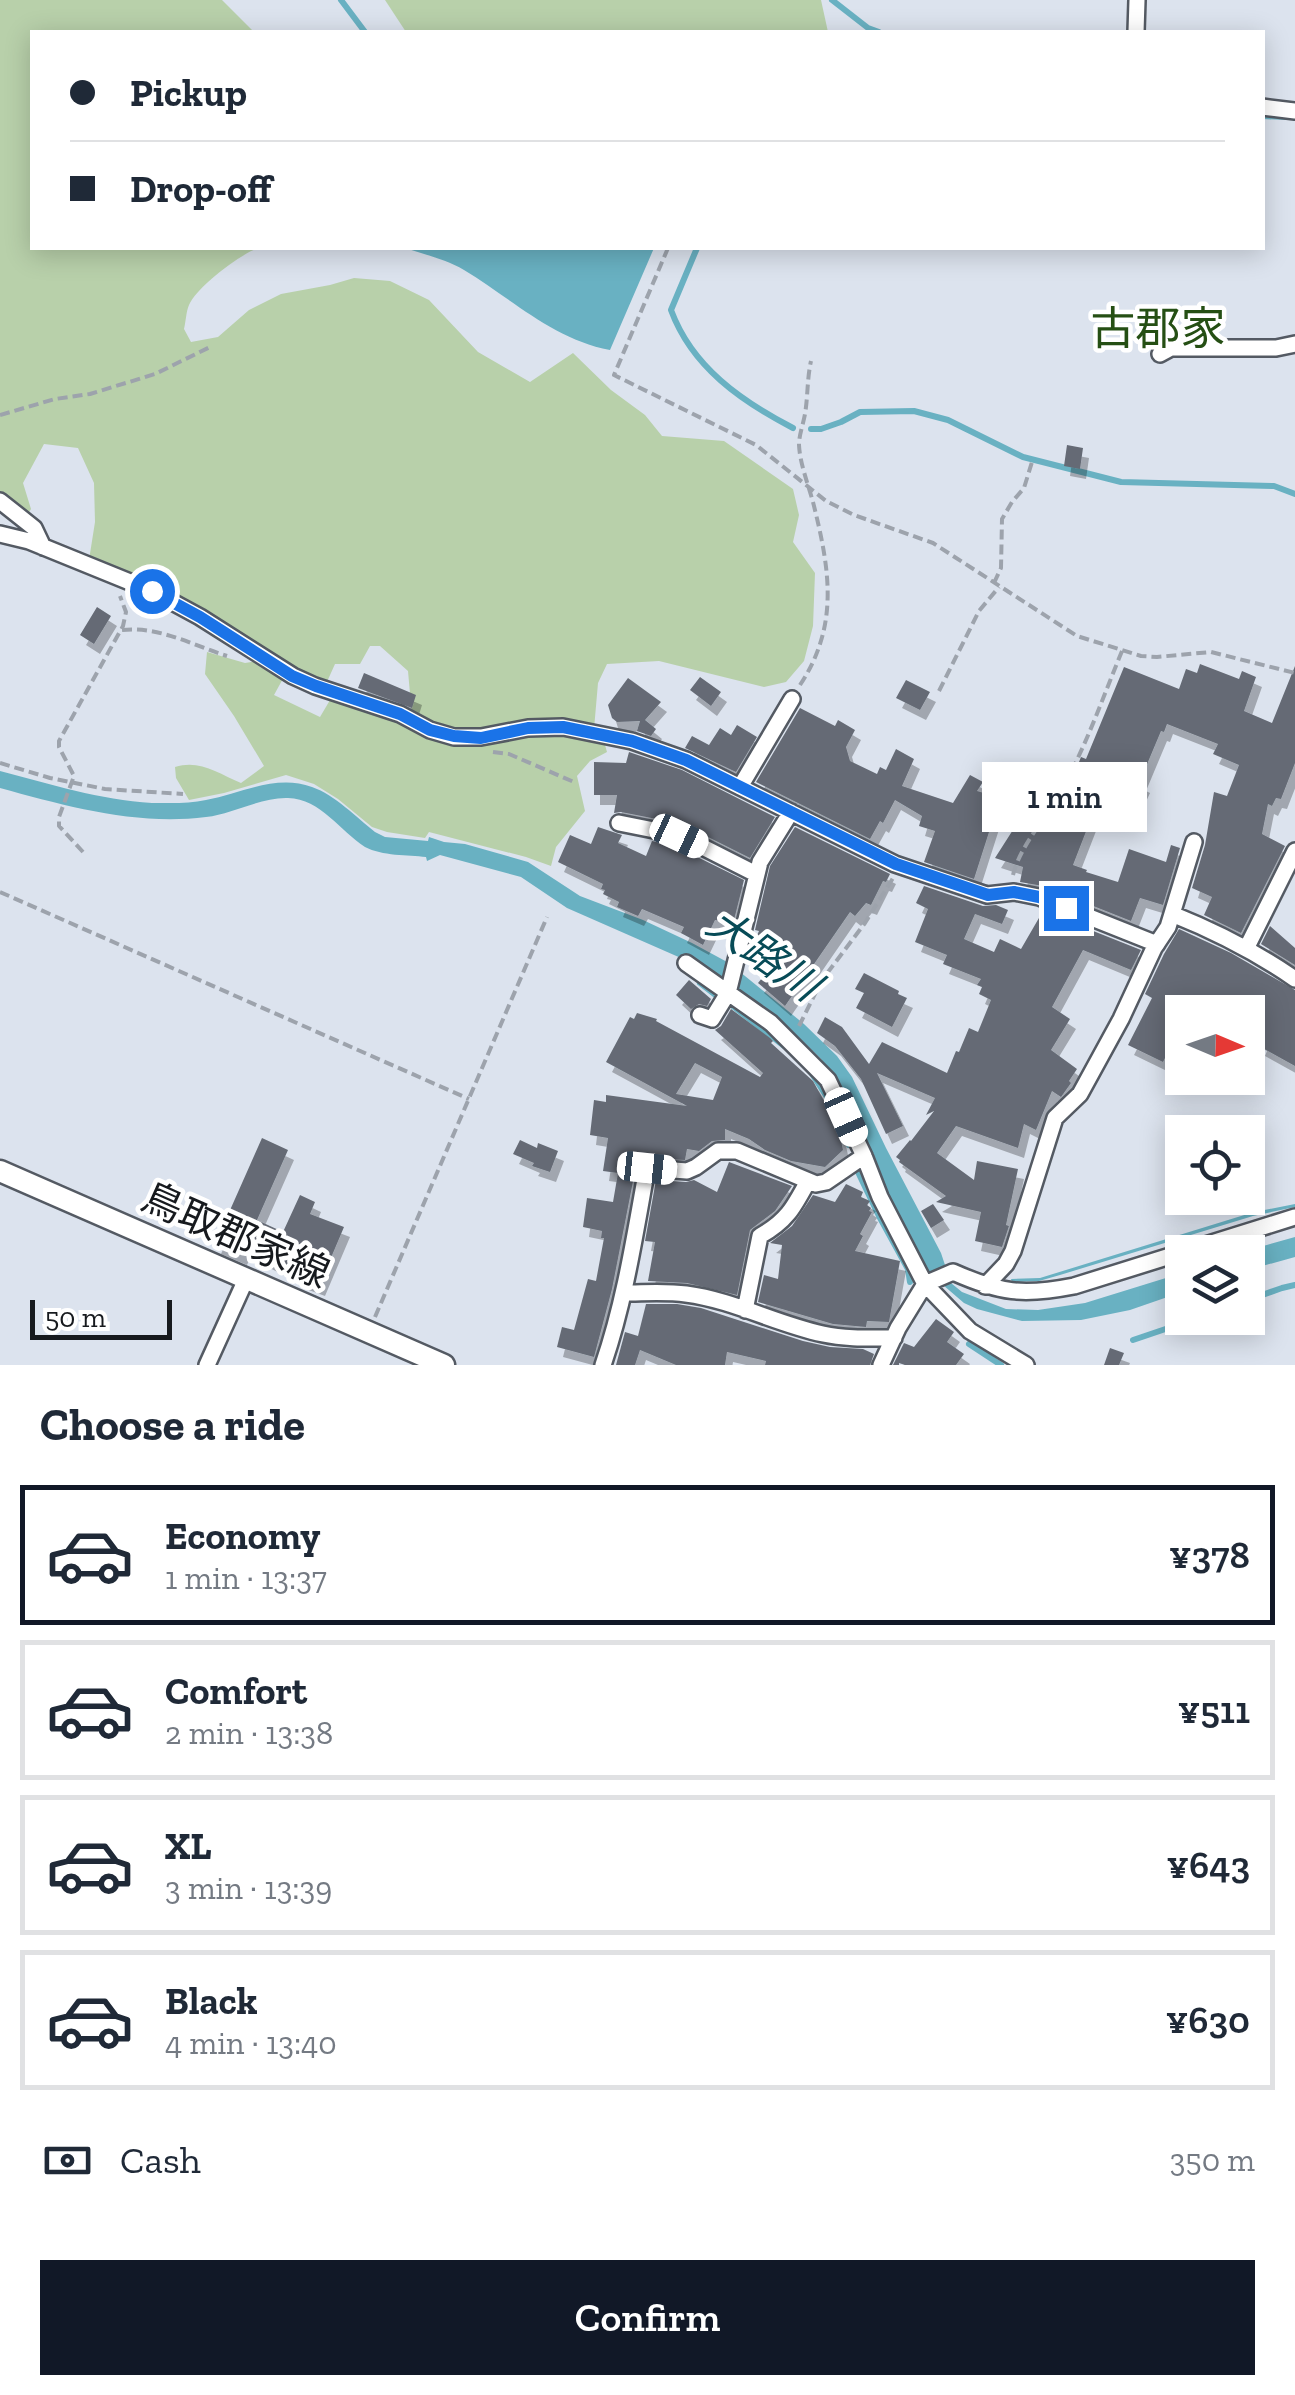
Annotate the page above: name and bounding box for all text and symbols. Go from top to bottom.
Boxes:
text: Pickup [130,70,247,116]
text: Drop-off [130,166,271,212]
district label: 古郡家 [1090,302,1226,356]
route start [130,569,175,614]
callout: 1 min [984,763,1148,833]
text: 1 min [1027,778,1102,816]
car [645,810,713,862]
route end [1044,886,1089,931]
water label: 大路川 [697,897,833,1014]
north arrow [1165,995,1265,1095]
map controls [1165,995,1265,1335]
car [820,1083,872,1151]
button: locate [1165,1115,1265,1215]
car [616,1150,678,1186]
street label: 鳥取郡家線 [135,1172,337,1298]
button: layers [1165,1235,1265,1335]
scale bar [30,1295,172,1340]
text: 50 m [45,1301,106,1334]
text: Choose a ride [40,1398,305,1452]
icon: car [45,1510,135,1600]
text: Economy [165,1513,320,1559]
text: ¥378 [1169,1532,1250,1578]
text: 1 min · 13:37 [165,1559,327,1597]
icon: car [45,1665,135,1755]
text: Comfort [165,1668,307,1714]
text: ¥511 [1178,1687,1250,1733]
text: 2 min · 13:38 [165,1714,333,1752]
icon: car [45,1820,135,1910]
text: XL [165,1823,212,1869]
text: ¥643 [1166,1842,1250,1888]
text: 3 min · 13:39 [165,1869,332,1907]
icon: car [45,1975,135,2065]
text: Black [165,1978,258,2024]
text: ¥630 [1166,1997,1250,2043]
text: 4 min · 13:40 [165,2024,337,2062]
icon: cash [40,2133,95,2188]
text: Cash [120,2137,201,2183]
text: 350 m [1170,2141,1255,2179]
button: Confirm [40,2260,1255,2375]

